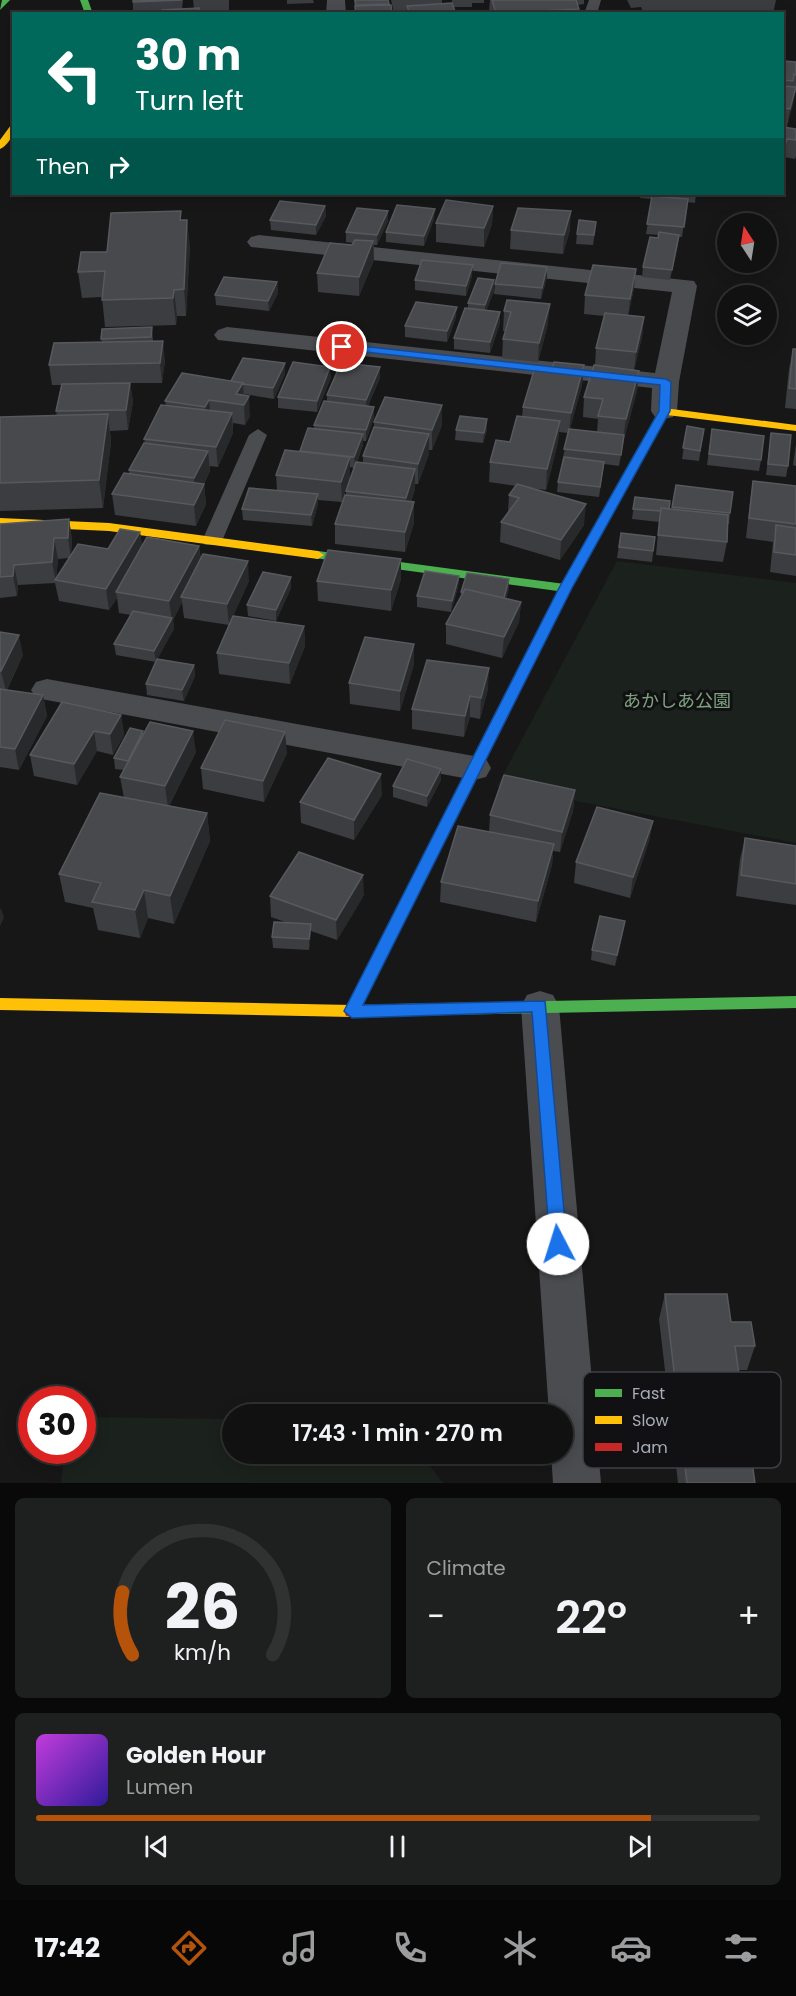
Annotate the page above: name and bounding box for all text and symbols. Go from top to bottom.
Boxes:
text: 30 m [135,26,241,85]
icon: left [36,36,114,114]
text: Turn left [135,82,244,119]
icon: right [102,150,135,183]
text: Then [36,151,90,182]
north arrow [717,213,777,273]
map controls [717,213,777,345]
button: layers [717,285,777,345]
pin [316,321,367,372]
icon: arrive [325,330,358,363]
park label: あかしあ公園 [623,688,731,713]
position arrow [526,1212,590,1276]
legend [583,1372,781,1468]
text: Fast [632,1382,665,1405]
speed limit sign: 30 [18,1386,96,1464]
text: Slow [632,1409,669,1432]
text: 17:43 · 1 min · 270 m [292,1418,503,1449]
text: Jam [632,1436,668,1459]
text: Climate [427,1554,506,1582]
text: 26 [165,1563,240,1651]
text: 22° [555,1586,627,1649]
text: − [427,1593,445,1640]
text: + [737,1593,760,1640]
text: km/h [174,1637,231,1668]
text: Golden Hour [126,1740,266,1771]
text: Lumen [126,1773,193,1801]
icon: previous [140,1830,173,1863]
icon: pause [381,1830,414,1863]
icon: next [623,1830,656,1863]
icon: directions [168,1927,210,1969]
icon: music [279,1927,321,1969]
icon: phone [389,1927,431,1969]
icon: climate [499,1927,541,1969]
icon: car [610,1927,652,1969]
icon: filters [720,1927,762,1969]
text: 17:42 [34,1929,100,1966]

